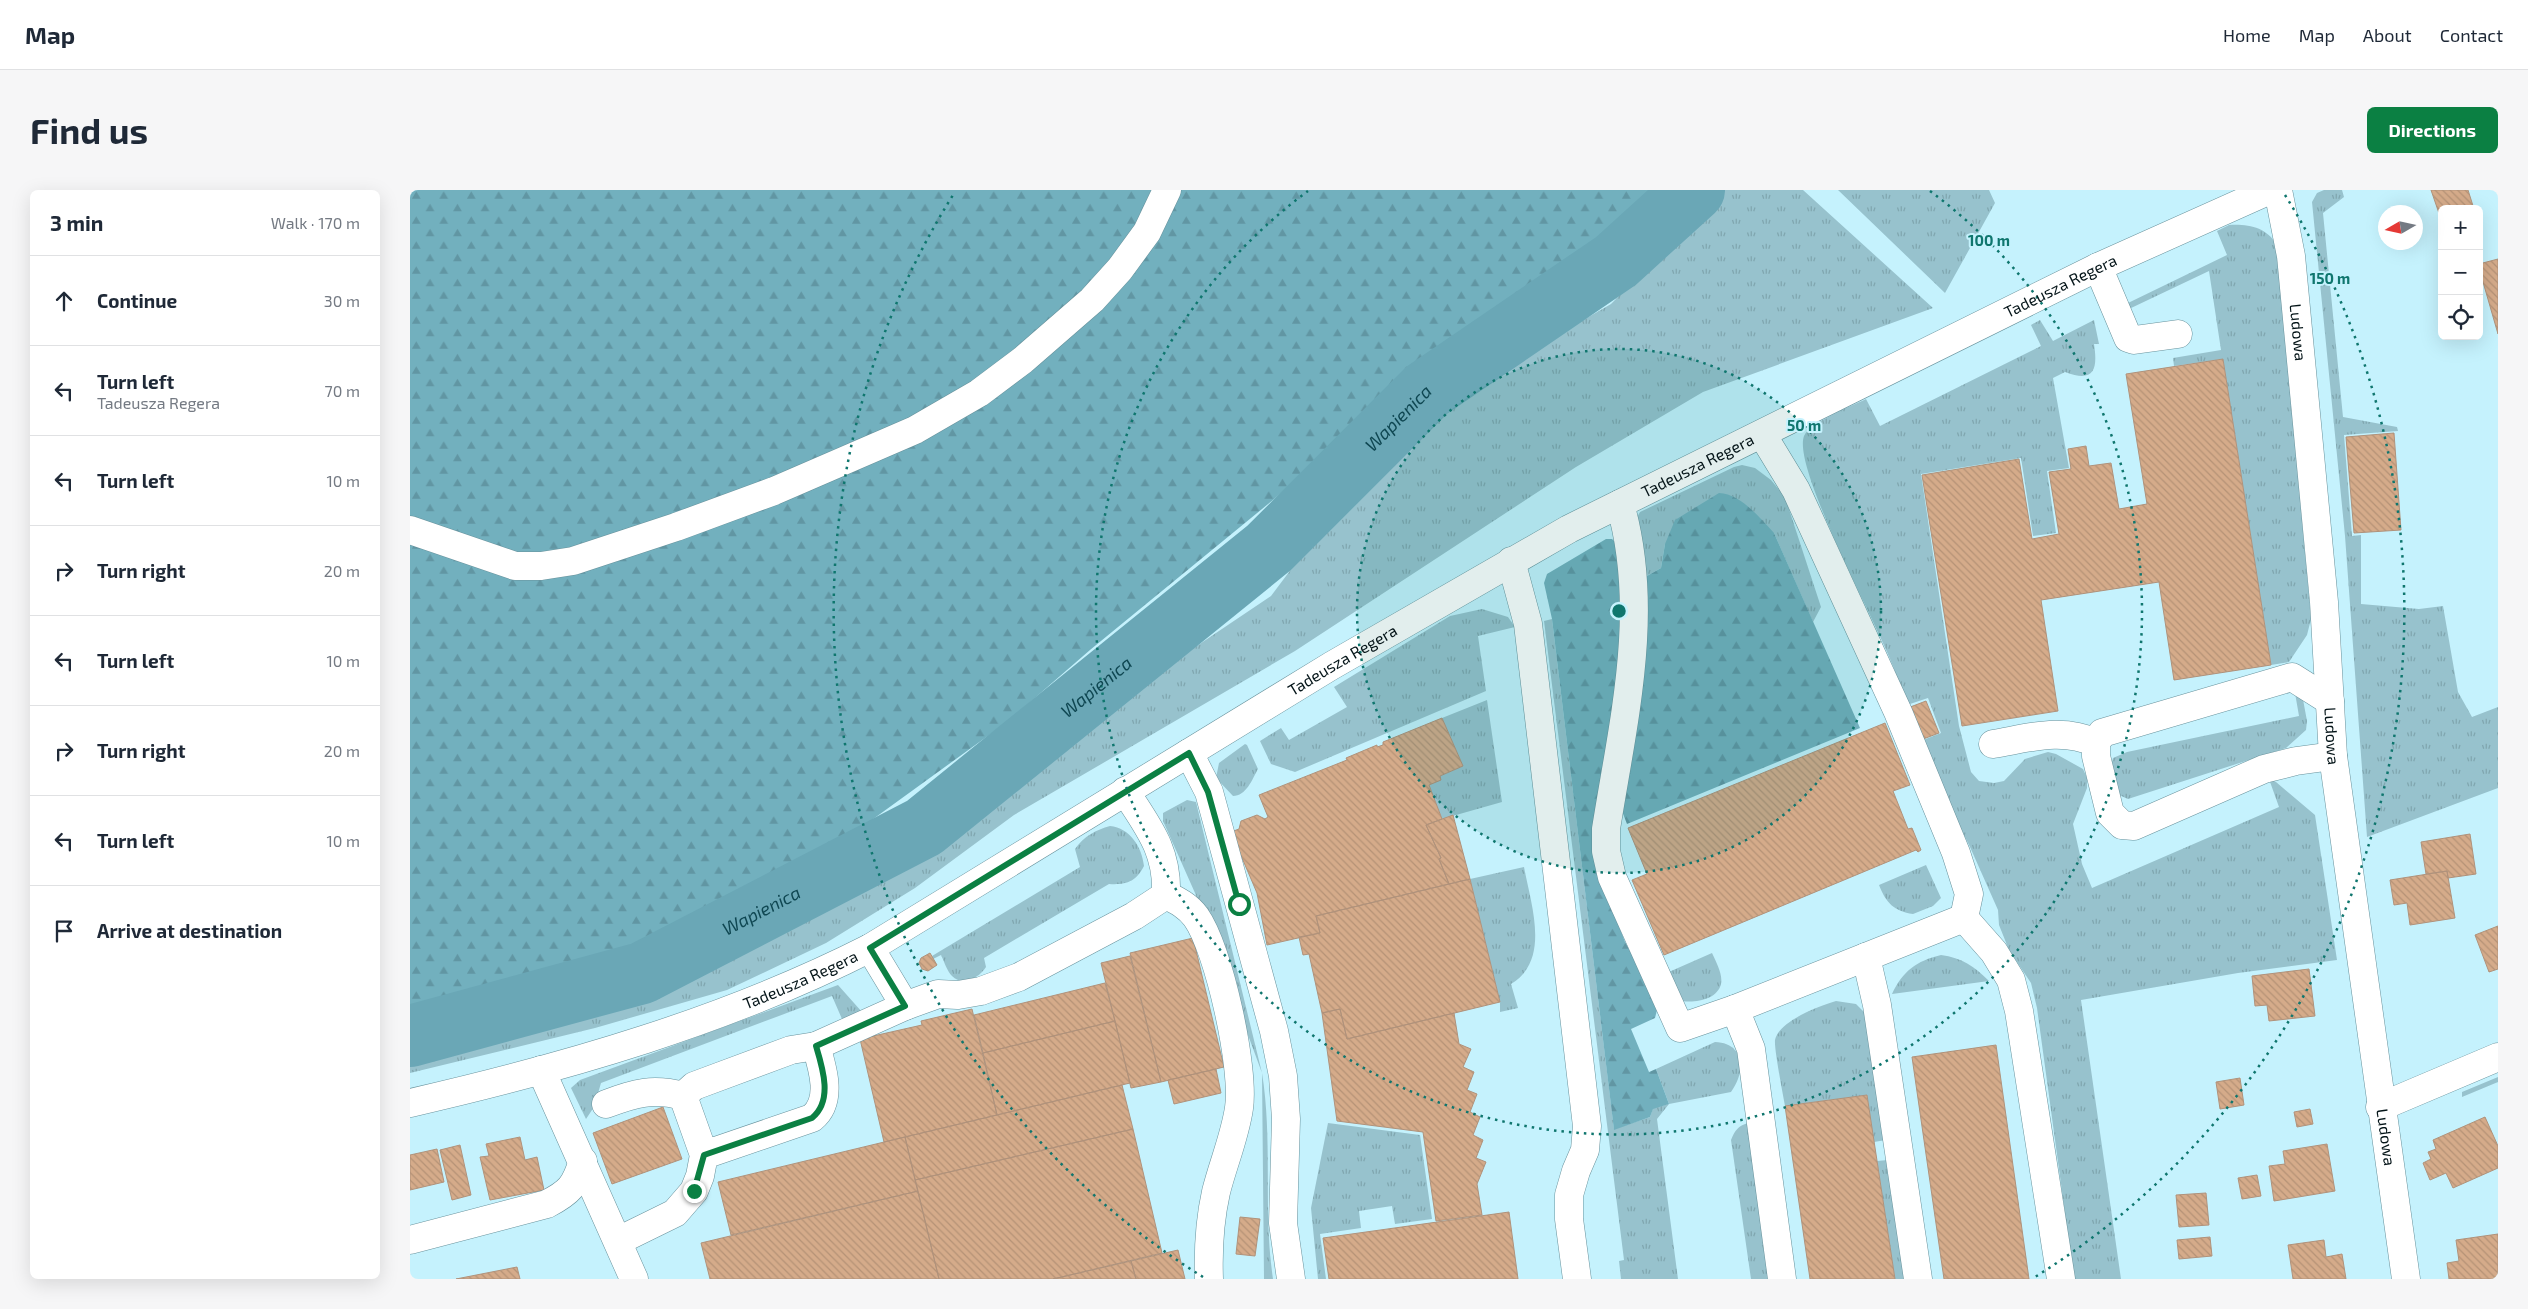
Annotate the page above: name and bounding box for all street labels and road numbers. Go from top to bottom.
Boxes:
street label: Tadeusza Regera [2001,250,2120,321]
street label: Ludowa [2287,303,2311,362]
street label: Tadeusza Regera [1638,429,1757,501]
street label: Tadeusza Regera [1284,620,1400,699]
street label: Ludowa [2321,707,2344,766]
street label: Tadeusza Regera [740,946,861,1013]
street label: Ludowa [2373,1107,2400,1167]

